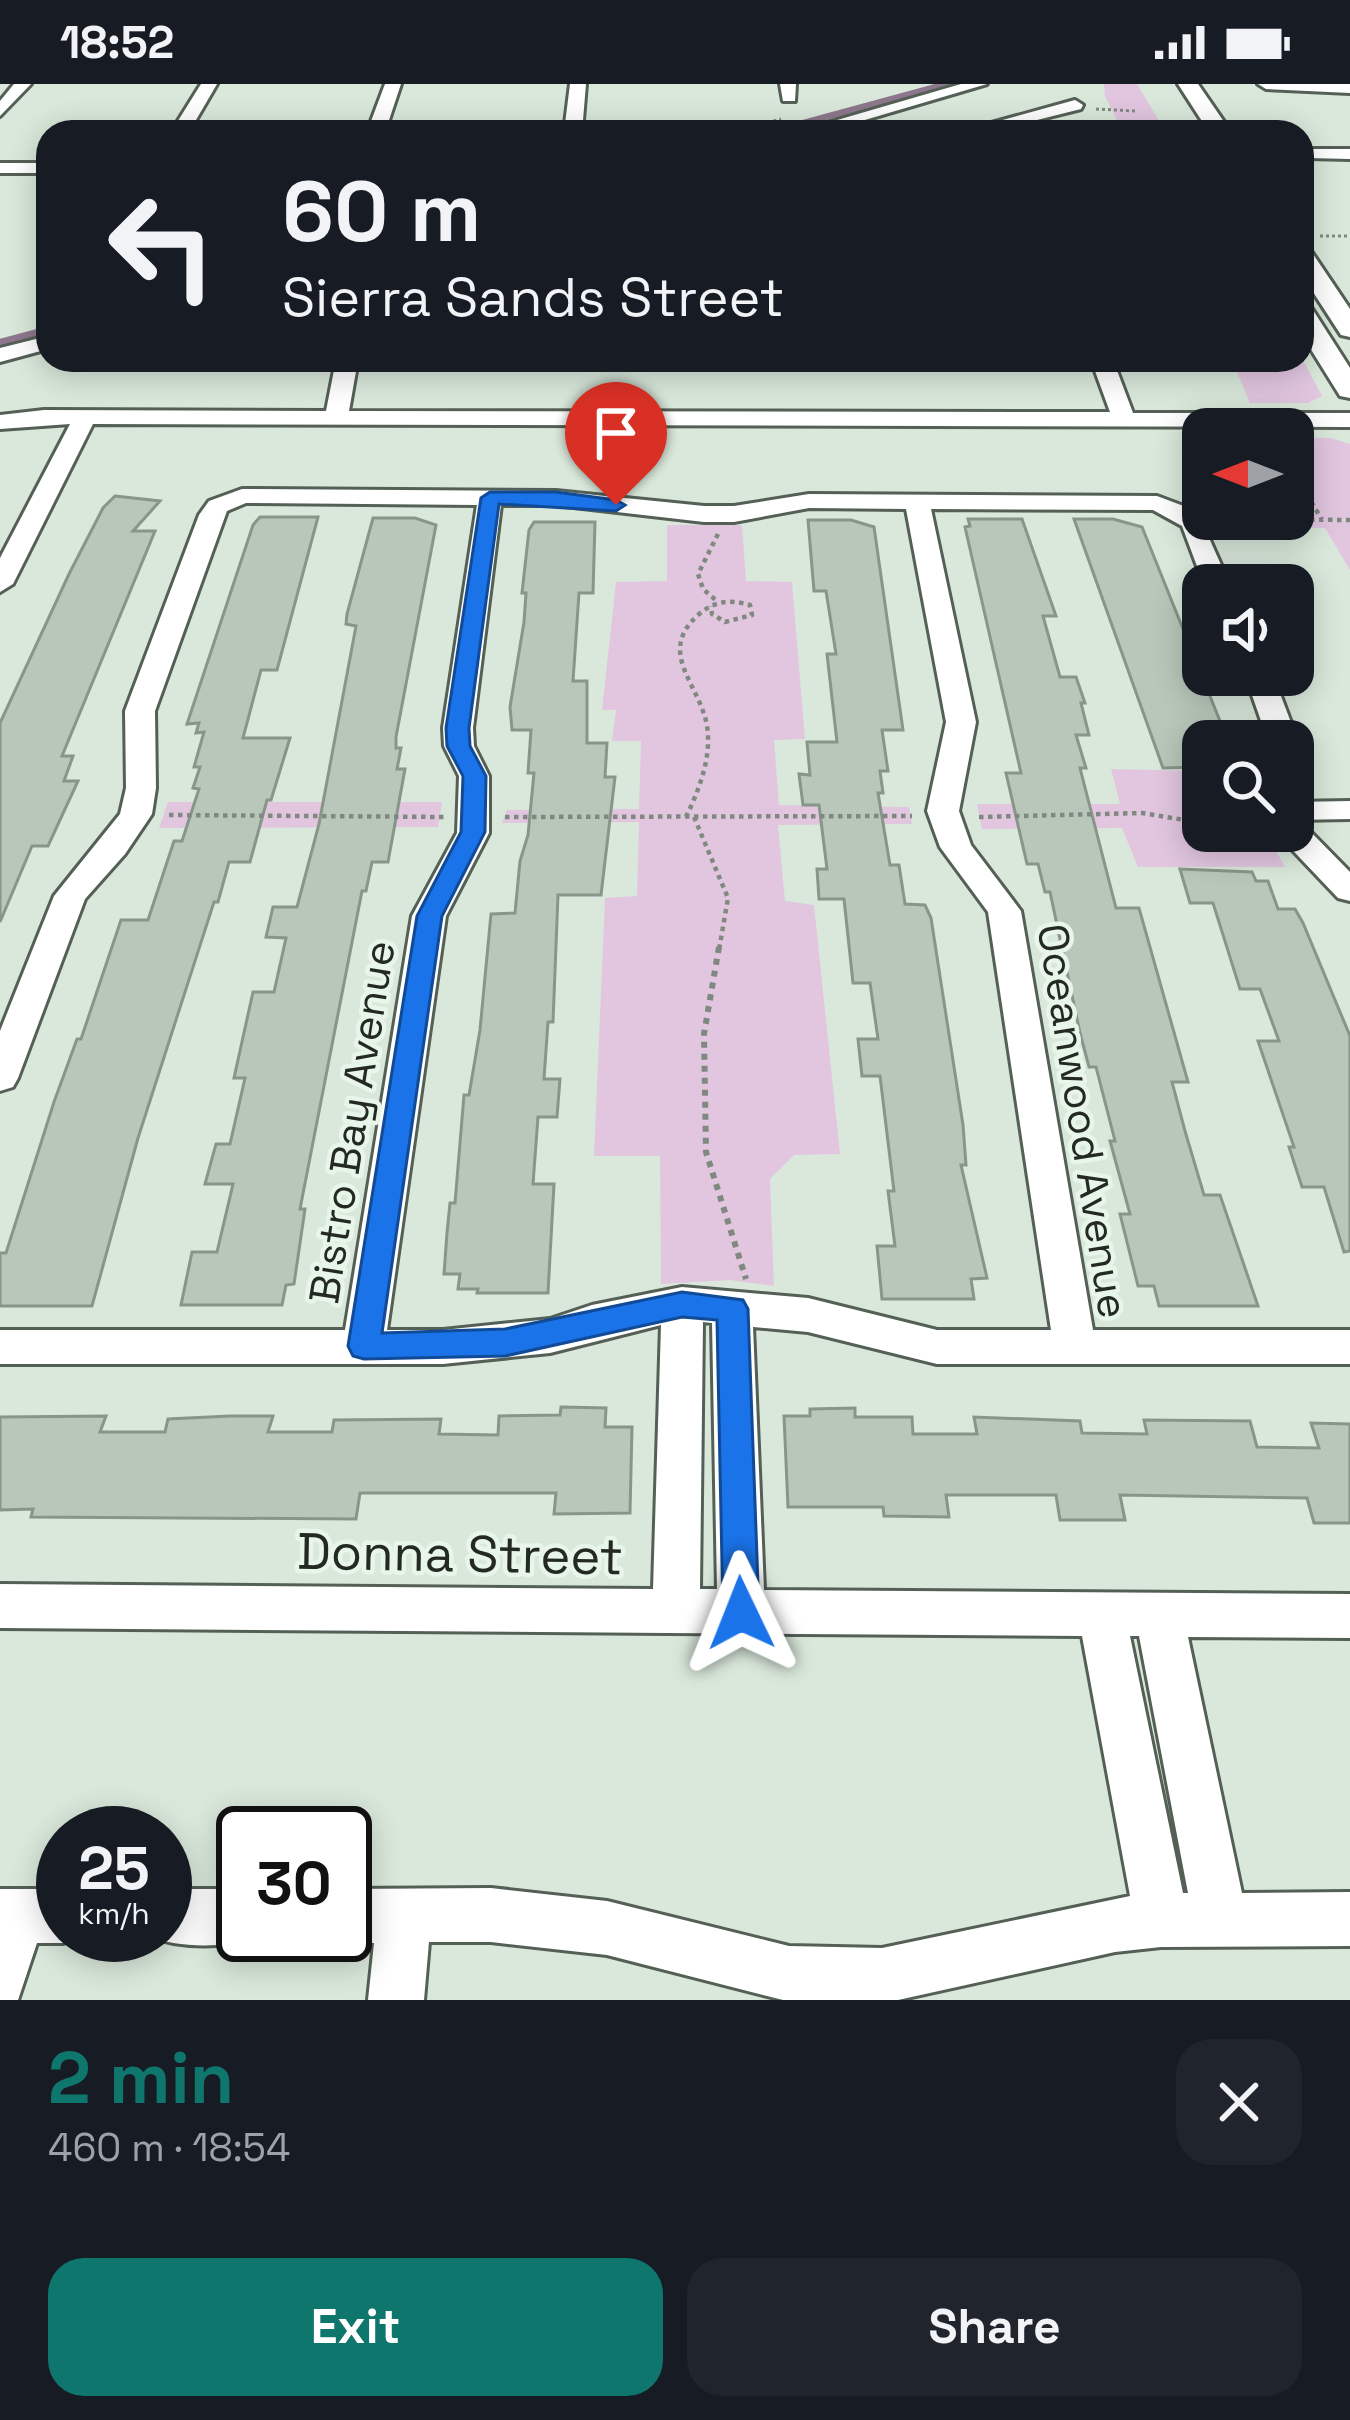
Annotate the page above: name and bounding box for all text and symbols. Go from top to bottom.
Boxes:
text: 18:52 [60,14,174,71]
text: 60 m [282,158,481,266]
icon: left [84,168,240,324]
text: Sierra Sands Street [282,263,784,332]
pin [565,382,667,505]
icon: arrive [583,400,649,466]
north arrow [1182,408,1314,540]
map controls [1182,408,1314,852]
button: sound [1182,564,1314,696]
button: search [1182,720,1314,852]
street label: Oceanwood Avenue [1026,920,1140,1322]
street label: Bistro Bay Avenue [297,937,407,1307]
street label: Donna Street [296,1519,624,1589]
position arrow [678,1550,804,1676]
speed limit sign: 30 [216,1806,372,1962]
text: 25 [78,1830,150,1907]
text: km/h [78,1894,150,1933]
text: 2 min [48,2032,234,2124]
button: close [1176,2039,1302,2165]
text: 460 m · 18:54 [48,2123,290,2172]
button: Exit [48,2258,663,2396]
button: Share [687,2258,1302,2396]

